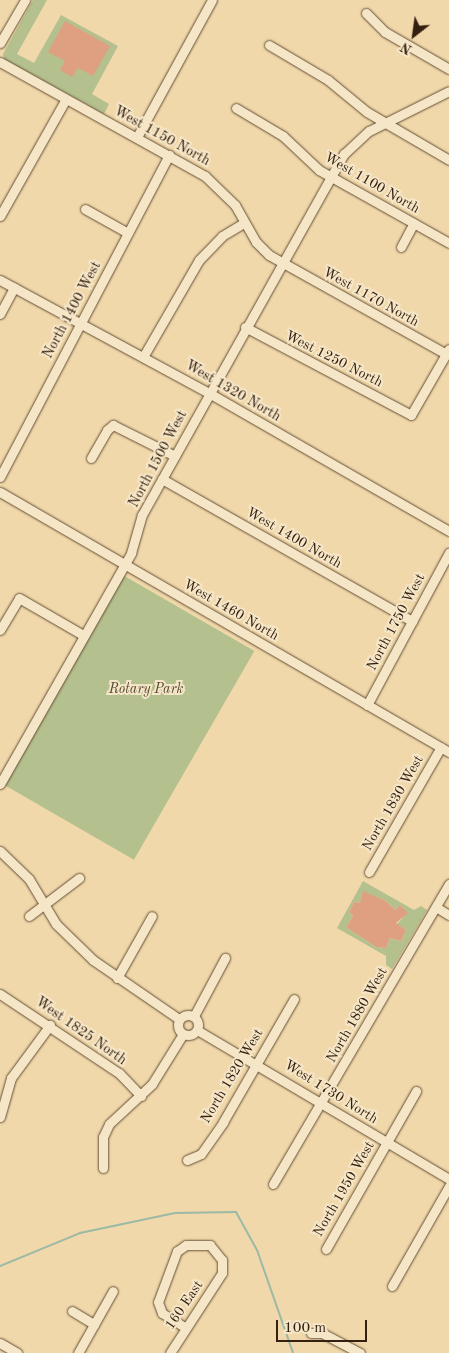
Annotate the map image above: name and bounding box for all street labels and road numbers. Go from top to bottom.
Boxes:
street label: West 1150 North [111,103,213,169]
street label: West 1100 North [321,149,423,217]
street label: North 1400 West [39,259,105,361]
street label: West 1170 North [320,264,422,330]
street label: West 1250 North [282,327,386,391]
street label: West 1320 North [182,357,284,425]
street label: North 1500 West [125,408,191,510]
street label: West 1400 North [243,504,345,572]
street label: North 1750 West [363,571,429,673]
street label: West 1460 North [180,576,282,644]
street label: North 1830 West [359,752,427,854]
street label: North 1880 West [323,964,391,1066]
street label: West 1825 North [32,993,130,1069]
street label: North 1820 West [197,1026,267,1126]
street label: West 1730 North [281,1056,381,1128]
street label: North 1950 West [310,1138,378,1240]
street label: 160 East [161,1277,207,1333]

